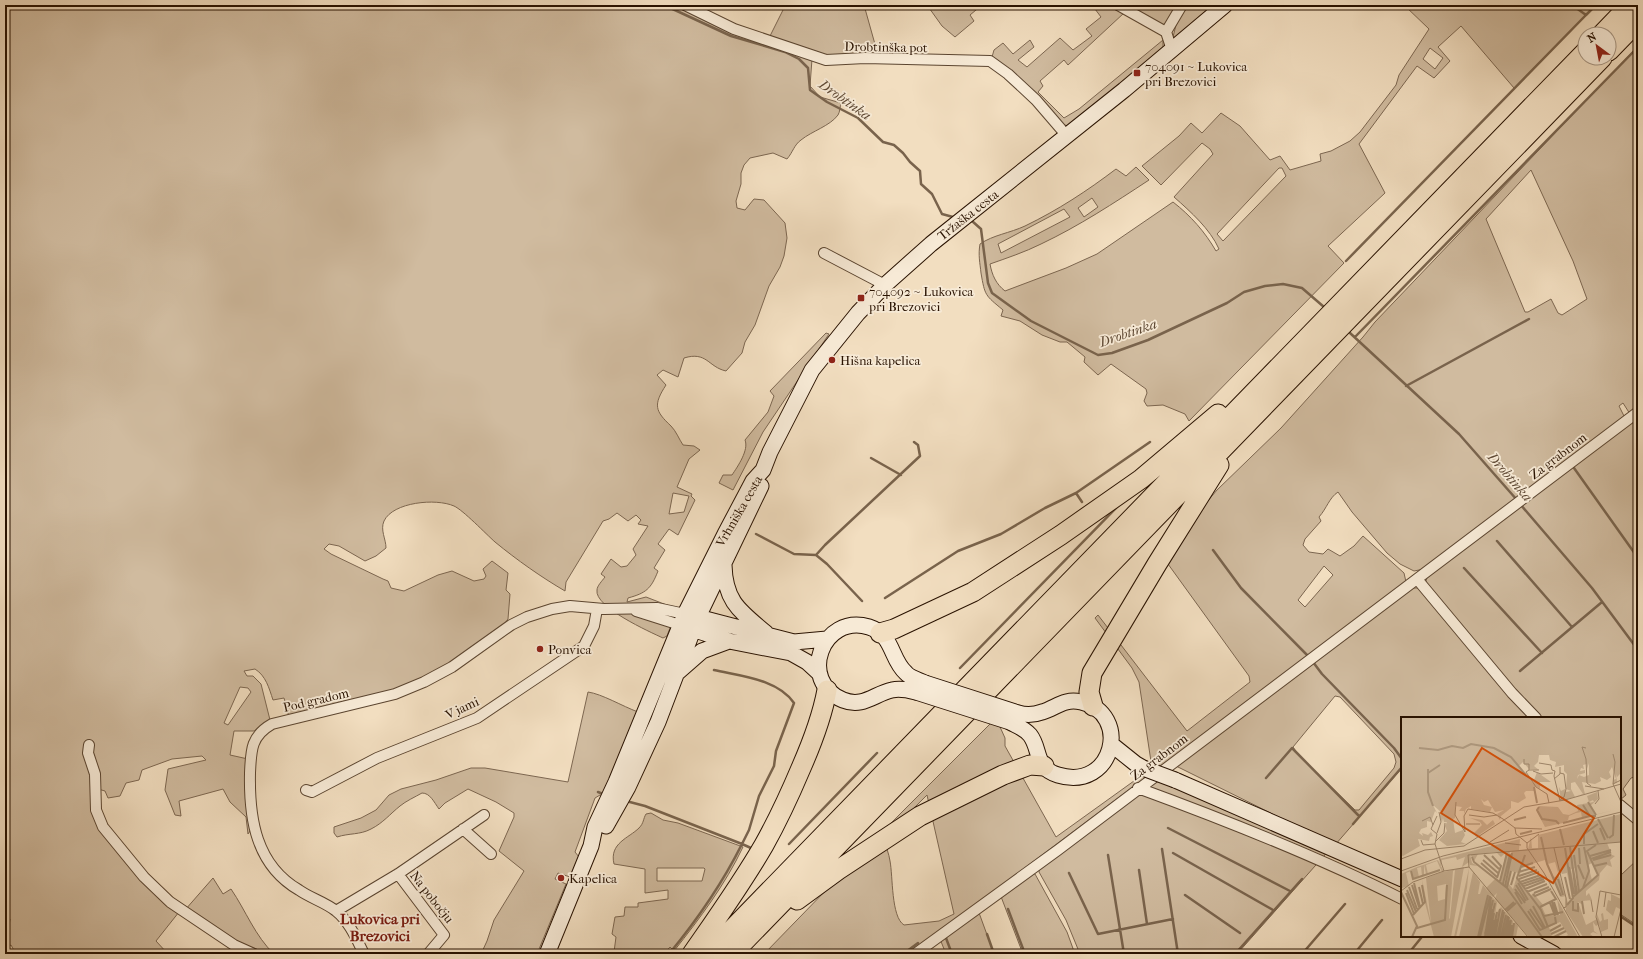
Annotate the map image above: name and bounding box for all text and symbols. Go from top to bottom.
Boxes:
north arrow [1577,26,1617,66]
text: N [1585,30,1599,46]
street label: Drobtinška pot [844,39,928,55]
place label: 704091 ~ Lukovica pri Brezovici [1144,59,1248,89]
marker: 704091 ~ Lukovica pri Brezovici [1132,68,1142,78]
water label: Drobtinka [815,75,874,124]
street label: Tržaška cesta [935,186,1002,243]
place label: 704092 ~ Lukovica pri Brezovici [868,284,974,314]
marker: 704092 ~ Lukovica pri Brezovici [856,293,866,303]
water label: Drobtinka [1096,315,1159,351]
place label: Hišna kapelica [840,353,921,368]
marker: Hišna kapelica [827,355,837,365]
street label: Za grabnom [1526,430,1590,482]
water label: Drobtinka [1483,448,1536,505]
street label: Vrhniška cesta [712,472,766,550]
place label: Ponvica [548,642,592,657]
marker: Ponvica [535,644,545,654]
street label: Pod gradom [282,685,351,715]
street label: V jami [442,694,481,723]
inset map [1401,717,1621,937]
street label: Za grabnom [1127,731,1191,783]
street label: Na pobočju [407,868,457,926]
place label: Kapelica [569,871,618,886]
marker: Kapelica [556,873,566,883]
district label: Lukovica pri Brezovici [340,910,420,945]

